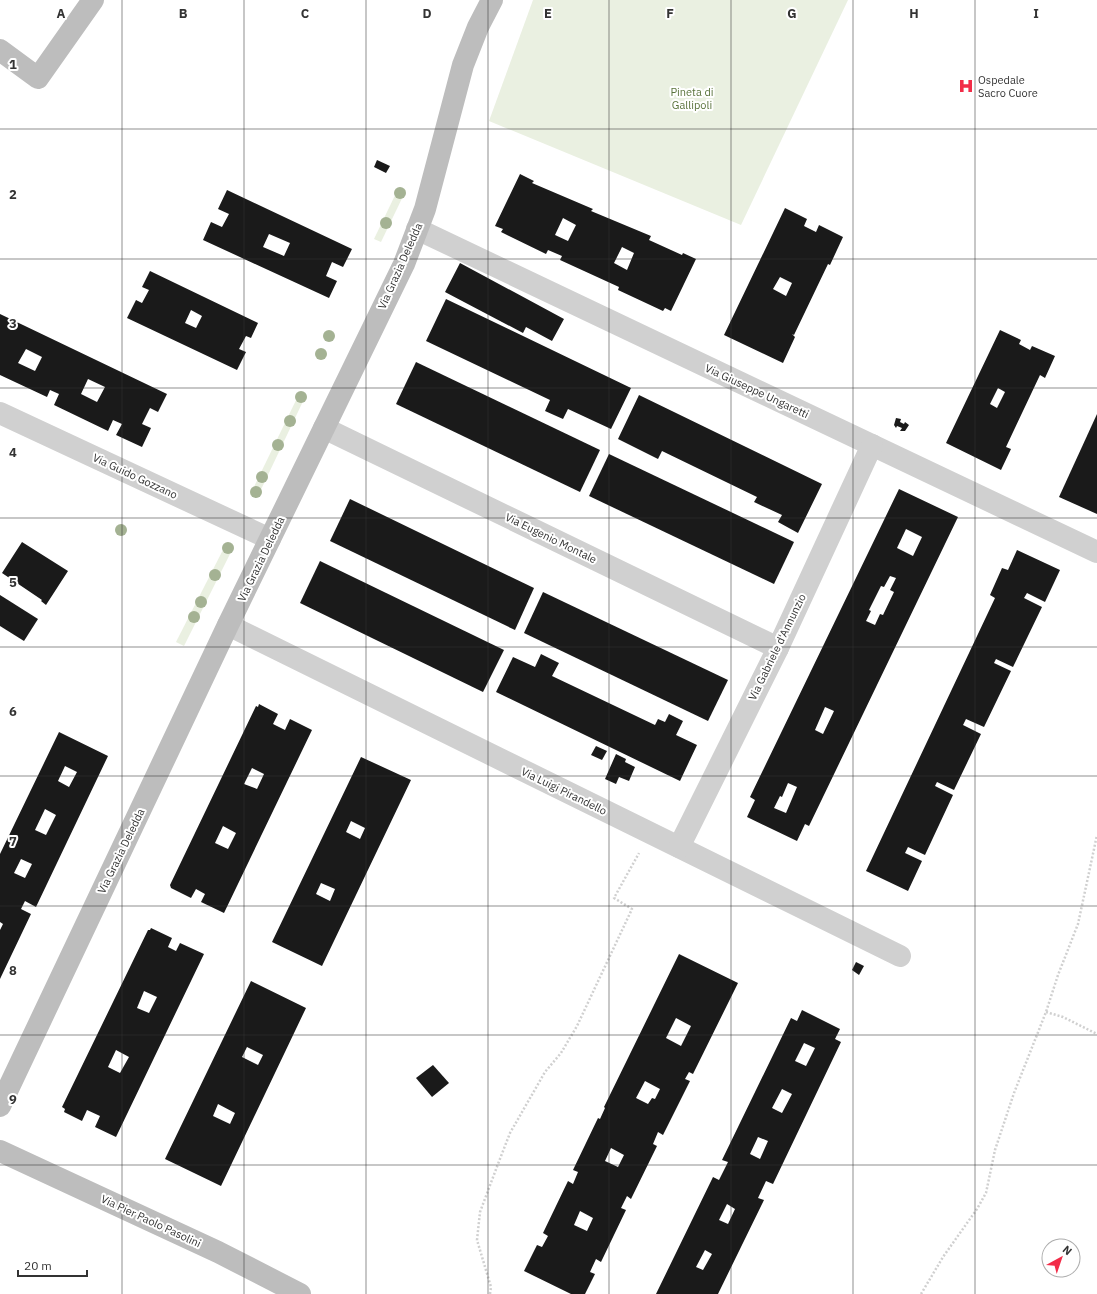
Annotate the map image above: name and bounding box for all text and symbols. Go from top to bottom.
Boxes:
text: A [57,5,66,22]
text: B [179,5,188,22]
text: C [301,5,310,22]
text: D [422,5,432,22]
text: E [544,5,552,22]
text: F [666,5,674,22]
text: G [787,5,797,22]
text: H [909,5,919,22]
text: I [1033,5,1039,22]
text: 1 [9,56,17,73]
place label: Ospedale Sacro Cuore [978,73,1038,100]
hospital icon: Ospedale Sacro Cuore [957,77,975,95]
park label: Pineta di Gallipoli [670,85,714,112]
text: 2 [9,186,17,203]
street label: Via Grazia Deledda [375,221,425,311]
text: 3 [9,315,17,332]
street label: Via Giuseppe Ungaretti [703,361,811,421]
text: 4 [9,444,17,461]
street label: Via Guido Gozzano [90,450,180,502]
street label: Via Eugenio Montale [503,510,599,566]
street label: Via Grazia Deledda [234,514,288,604]
text: 5 [9,574,17,591]
street label: Via Gabriele d'Annunzio [745,591,809,703]
text: 6 [9,703,17,720]
street label: Via Luigi Pirandello [519,764,609,818]
street label: Via Grazia Deledda [94,806,148,896]
text: 7 [9,833,17,850]
text: 8 [9,962,17,979]
text: 9 [9,1091,17,1108]
street label: Via Pier Paolo Pasolini [99,1192,203,1250]
north arrow [1041,1238,1081,1278]
text: N [1060,1242,1075,1258]
scale bar [18,1252,87,1278]
text: 20 m [24,1258,52,1273]

